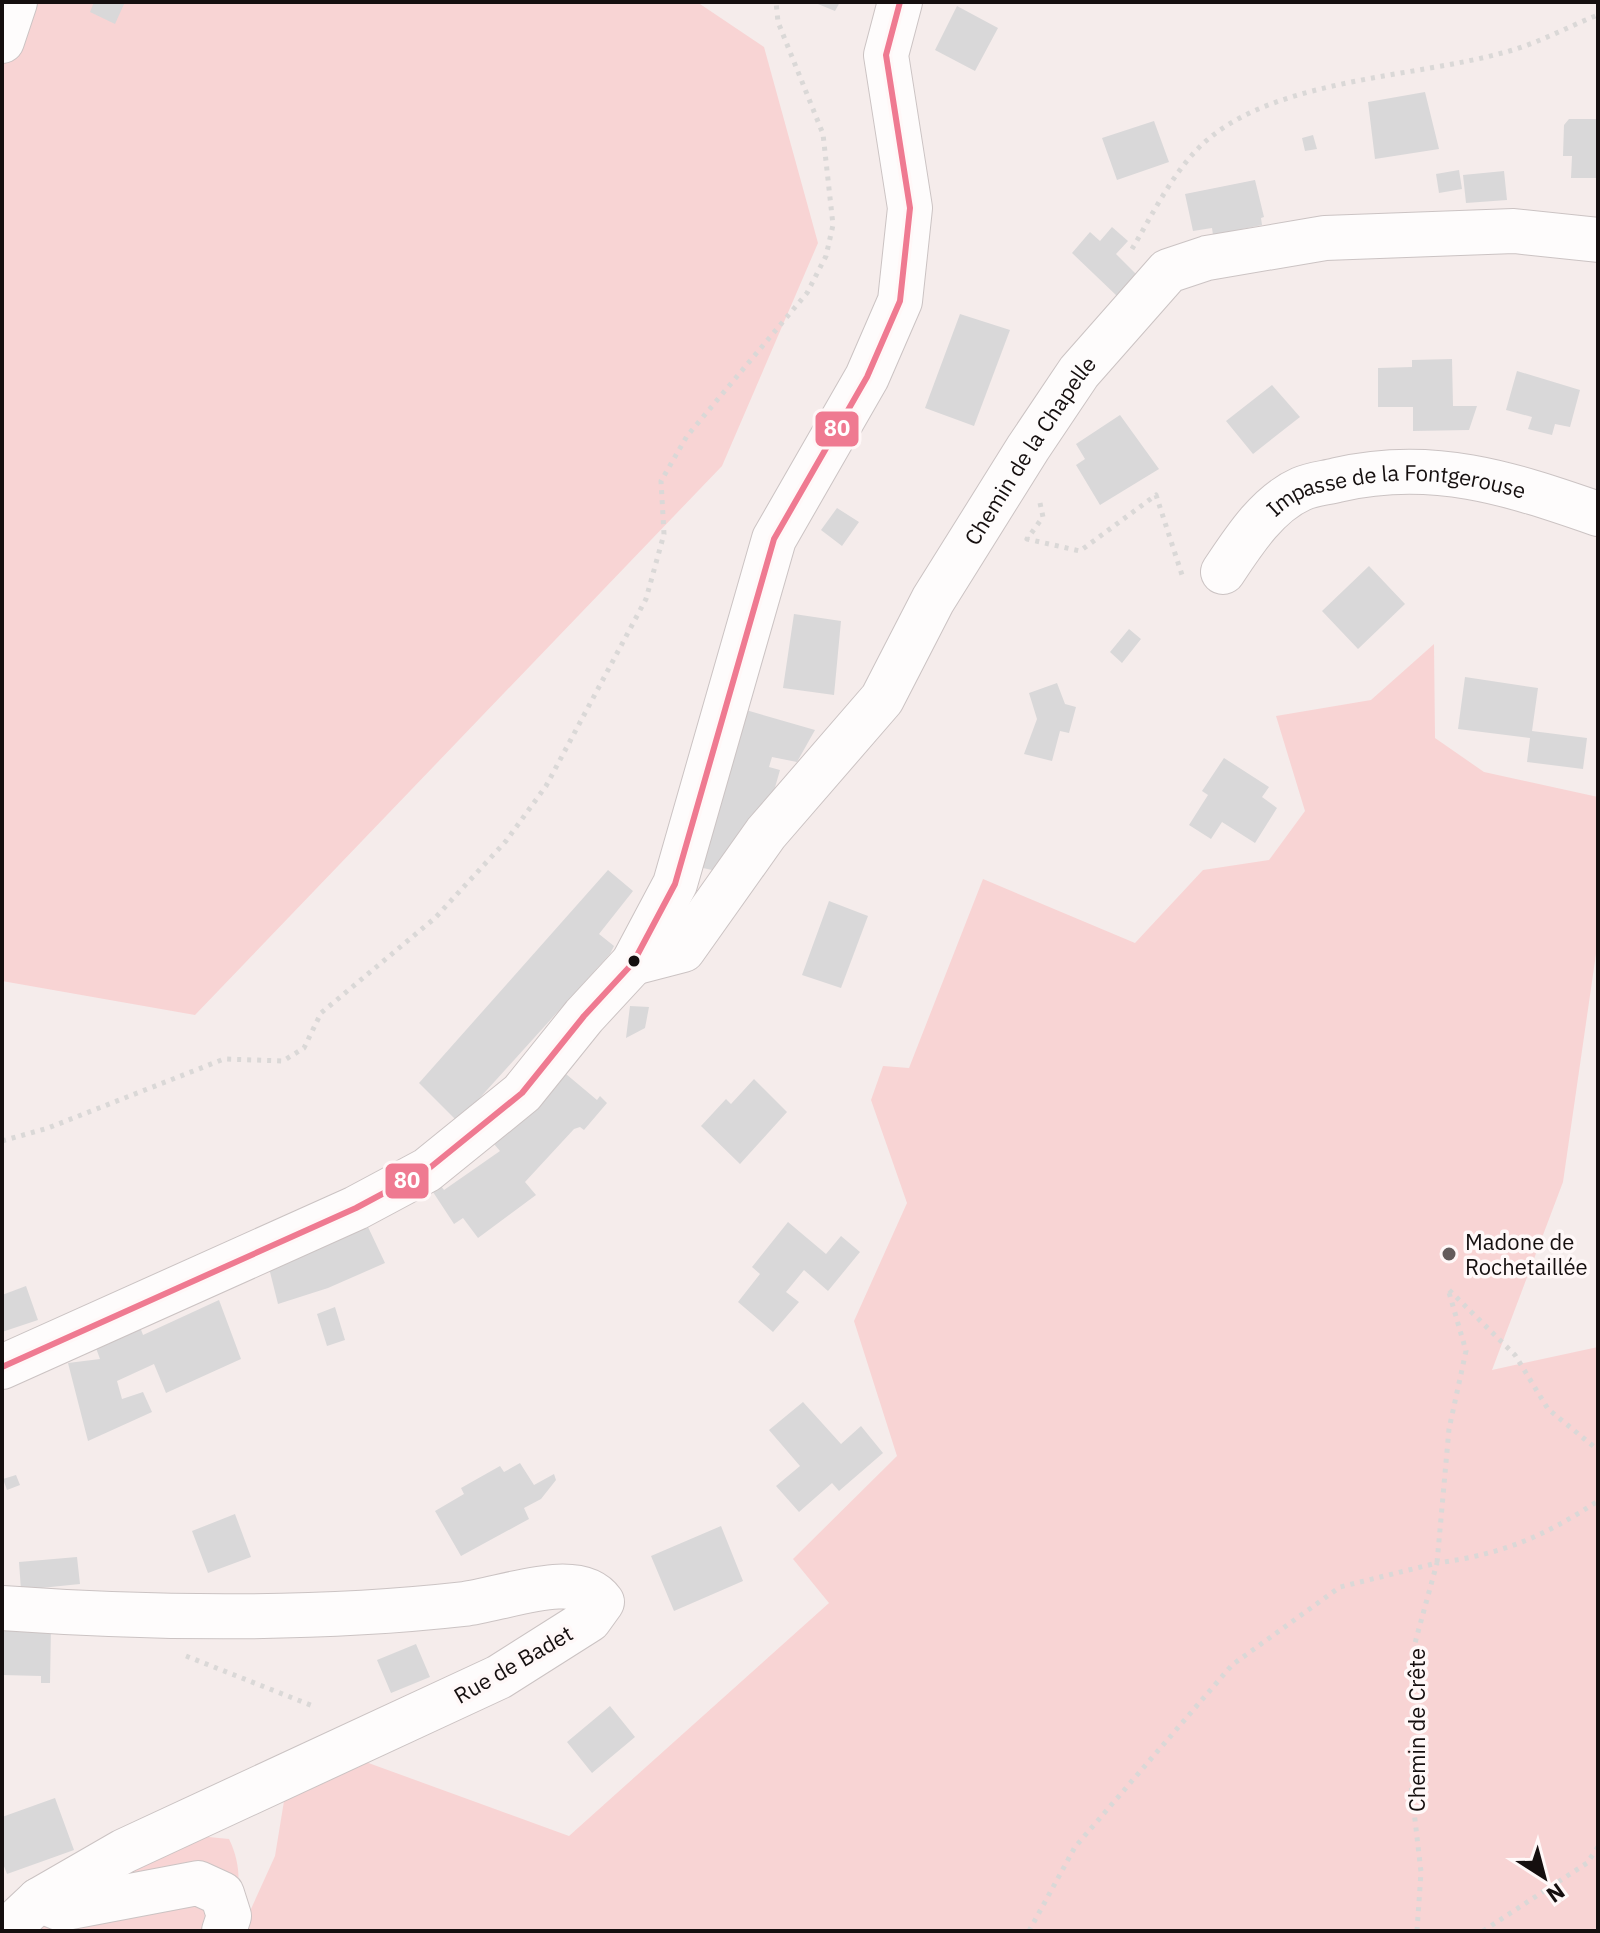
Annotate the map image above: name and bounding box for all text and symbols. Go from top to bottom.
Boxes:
street label: Chemin de la Chapelle [957,349,1102,550]
line badge: 80 [814,410,860,448]
text: 80 [824,413,850,442]
street label: Impasse de la Fontgerouse [1259,457,1529,522]
unlabelled marker [626,953,642,969]
line badge: 80 [384,1162,430,1200]
text: 80 [394,1165,420,1194]
place label: Madone de Rochetaillée [1465,1227,1588,1281]
marker: Madone de Rochetaillée [1440,1245,1458,1263]
street label: Rue de Badet [448,1618,578,1710]
street label: Chemin de Crête [1402,1648,1431,1812]
north arrow [1504,1837,1584,1917]
text: N [1541,1877,1571,1910]

